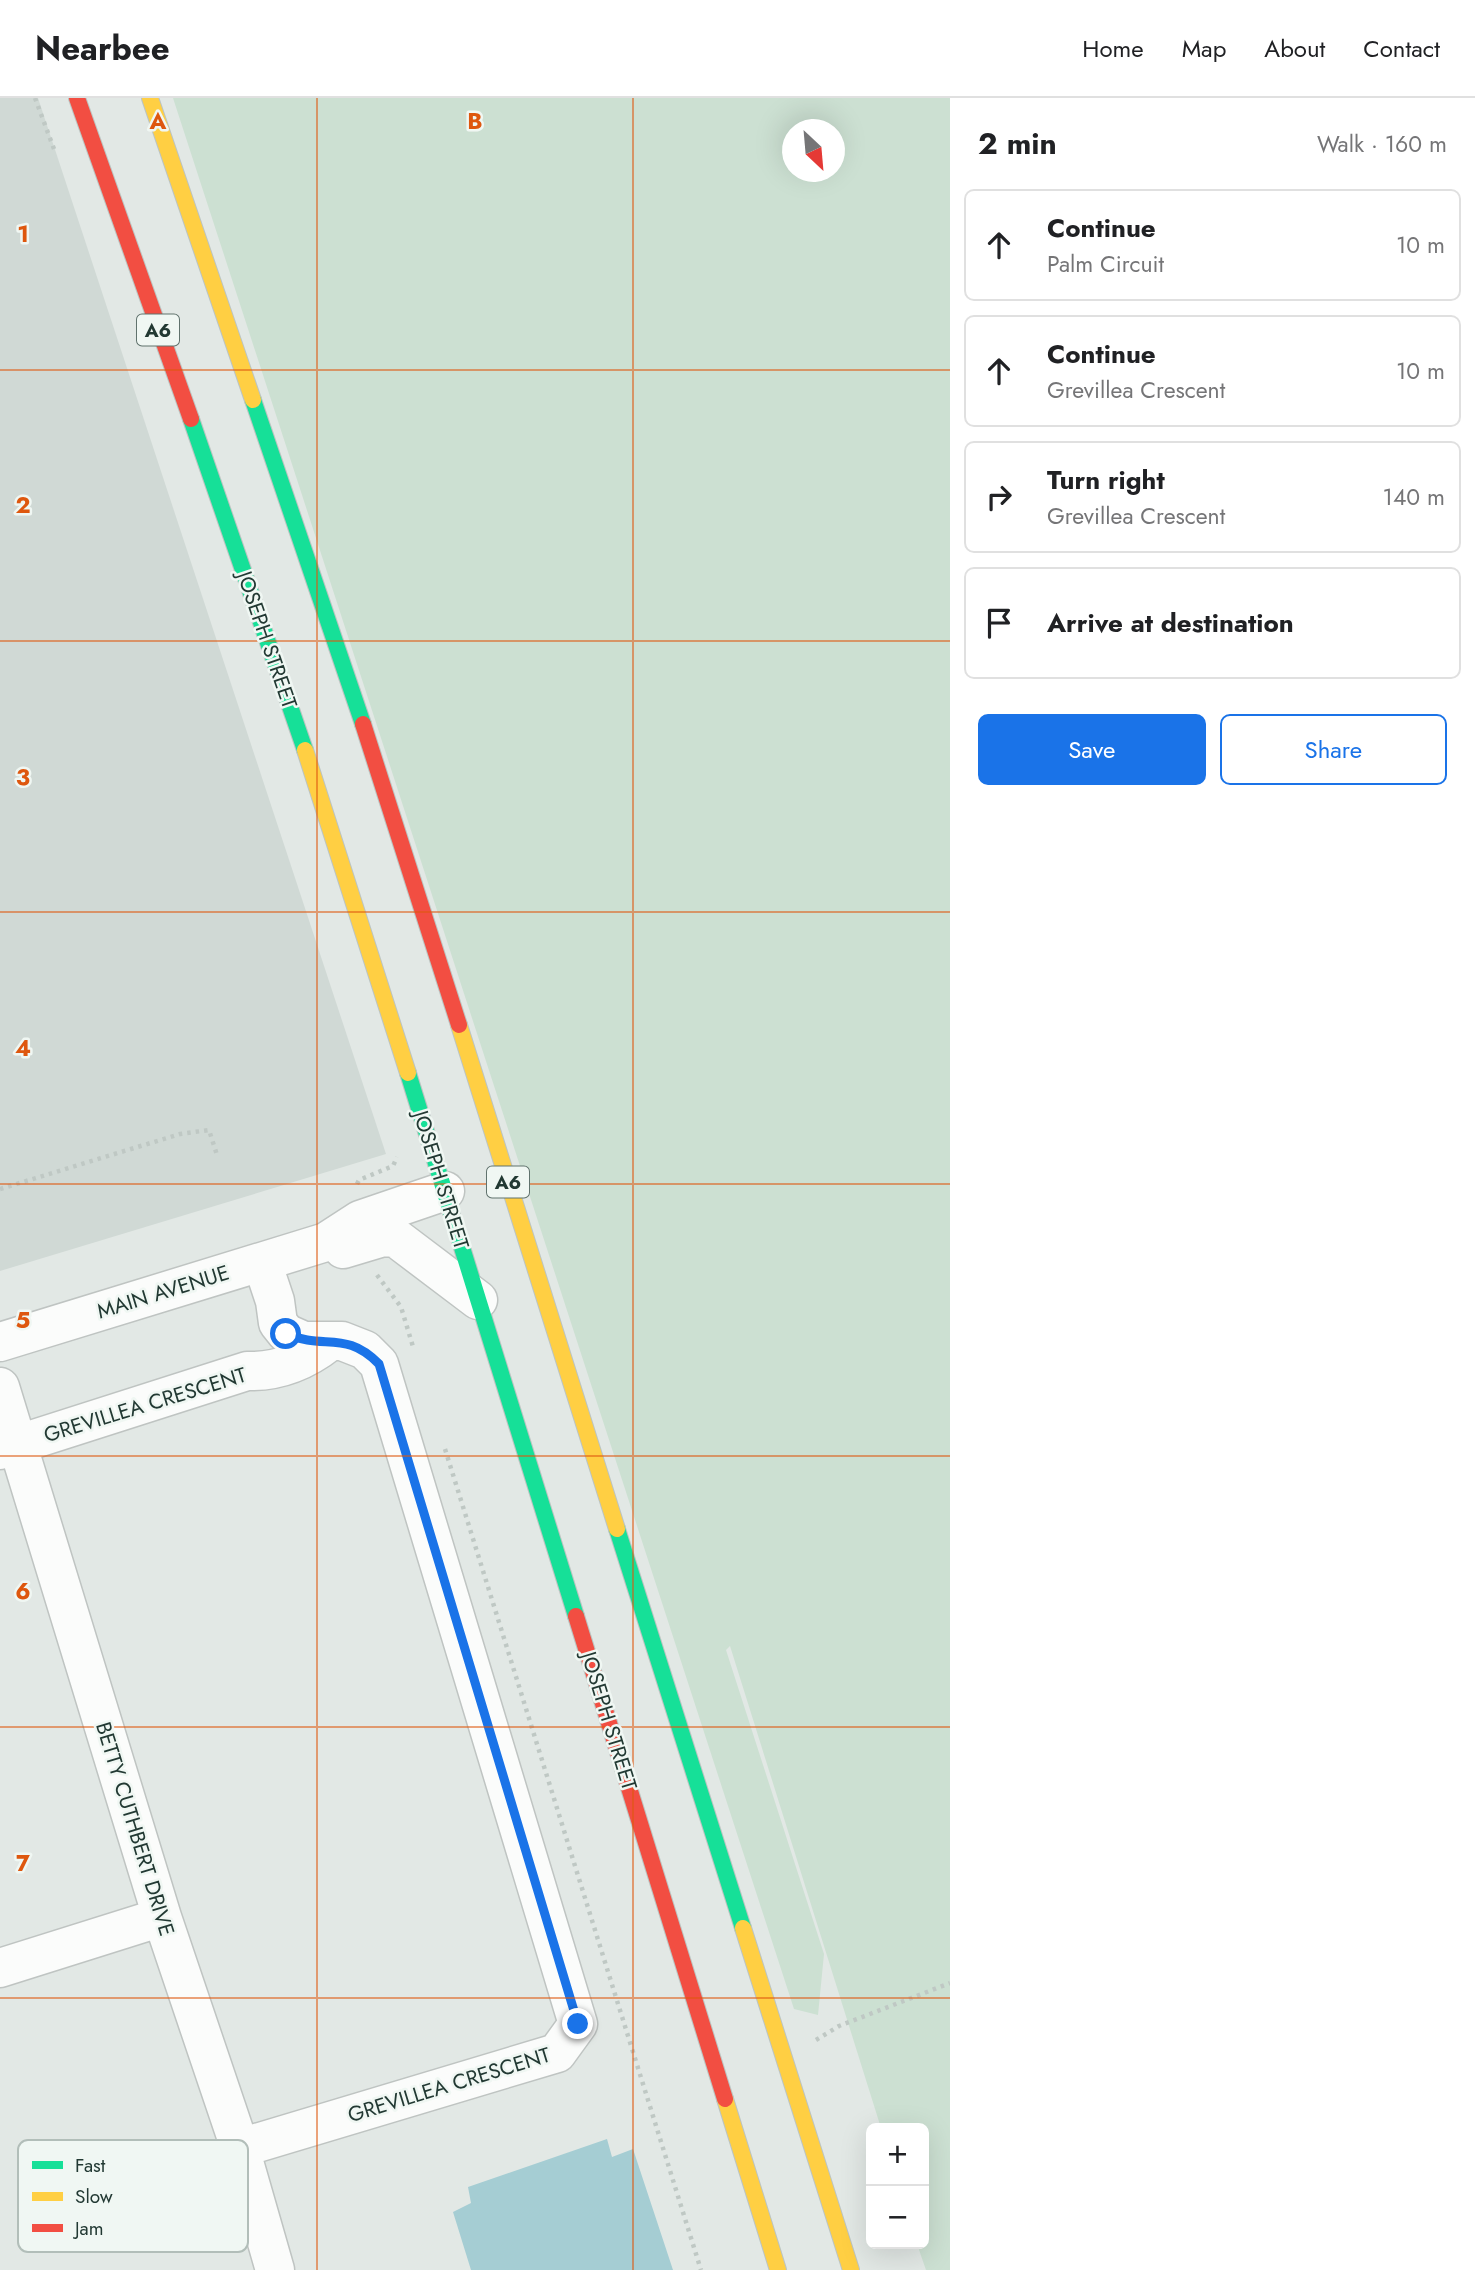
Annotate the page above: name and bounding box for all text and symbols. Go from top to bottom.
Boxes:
text: Nearbee [35,25,170,72]
text: Home [1082,31,1144,66]
text: Map [1182,31,1226,66]
text: About [1264,31,1325,66]
text: Contact [1363,31,1440,66]
text: A [149,104,167,138]
text: B [467,104,483,138]
north arrow [782,119,845,182]
text: 2 min [978,122,1057,165]
text: Walk · 160 m [1317,127,1447,161]
text: Continue [1047,209,1156,247]
text: 1 [17,217,29,251]
icon: ahead [980,226,1018,264]
text: 10 m [1396,228,1445,262]
text: Palm Circuit [1047,247,1164,281]
road number: A6 [137,314,179,346]
text: Continue [1047,335,1156,373]
icon: ahead [980,352,1018,390]
text: 10 m [1396,354,1445,388]
text: Grevillea Crescent [1047,373,1225,407]
text: Turn right [1047,461,1165,499]
icon: right [980,478,1018,516]
text: 140 m [1383,480,1445,514]
text: 2 [15,488,31,522]
text: Grevillea Crescent [1047,499,1225,533]
street label: JOSEPH STREET [228,564,305,713]
icon: arrive [980,604,1018,642]
text: Arrive at destination [1047,604,1294,642]
button: Save [978,714,1206,785]
button: Share [1220,714,1447,785]
text: 3 [16,760,30,794]
text: 4 [15,1031,31,1065]
street label: JOSEPH STREET [405,1104,476,1253]
road number: A6 [487,1166,529,1198]
street label: MAIN AVENUE [93,1258,233,1326]
text: 5 [16,1303,30,1337]
route start [270,1318,301,1349]
street label: GREVILLEA CRESCENT [40,1360,250,1450]
text: 6 [15,1574,31,1608]
street label: JOSEPH STREET [573,1645,644,1794]
street label: BETTY CUTHBERT DRIVE [88,1718,182,1940]
text: 7 [16,1846,30,1880]
route end [562,2008,593,2039]
street label: GREVILLEA CRESCENT [344,2040,554,2130]
map controls [866,2123,929,2249]
button: + [866,2123,929,2186]
legend [18,2140,248,2252]
text: Fast [75,2152,106,2179]
text: Slow [75,2183,113,2210]
button: − [866,2186,929,2249]
text: Jam [72,2215,104,2242]

